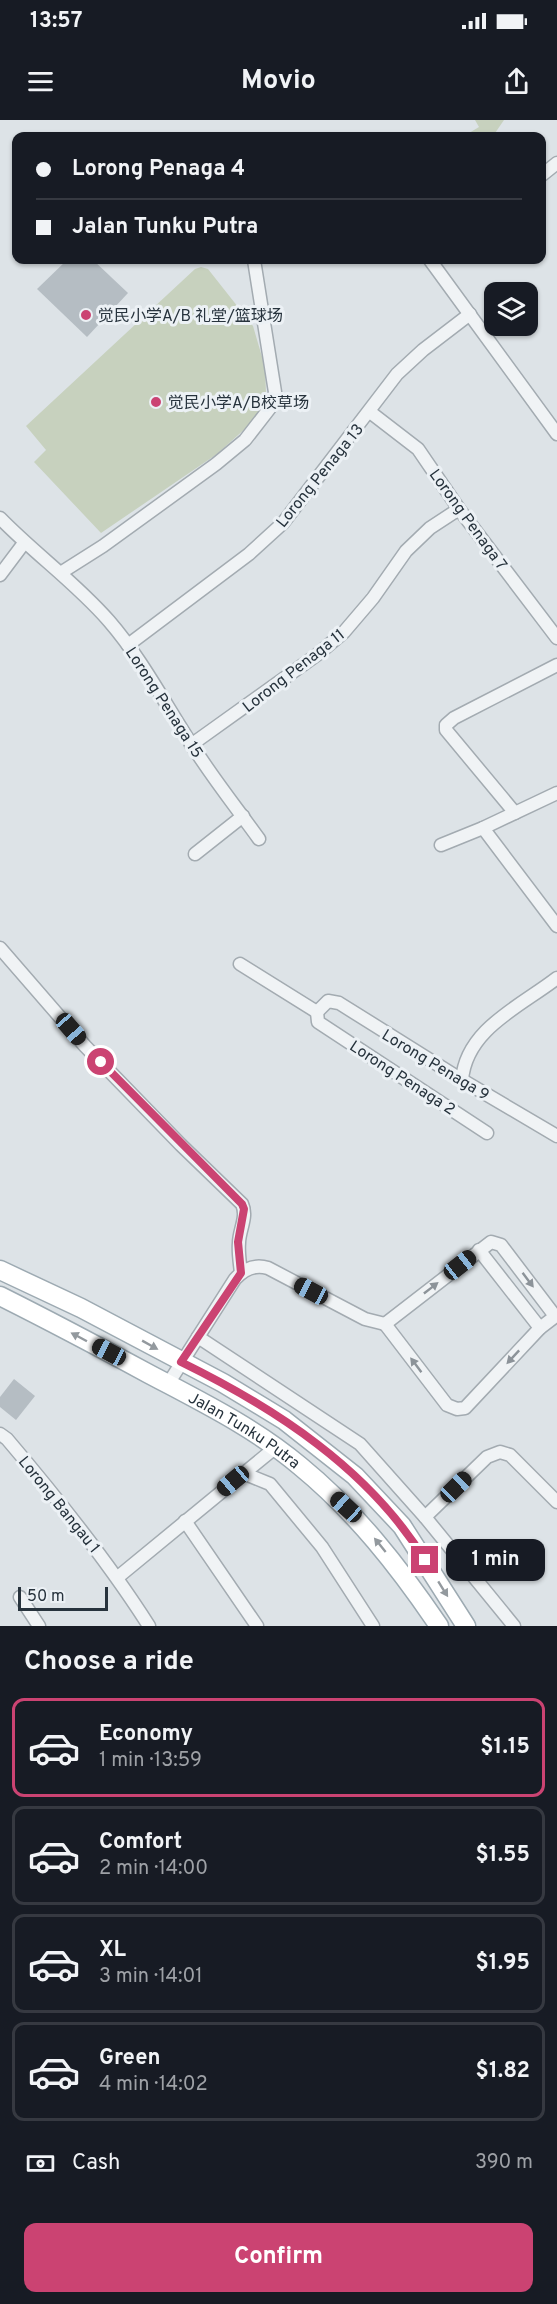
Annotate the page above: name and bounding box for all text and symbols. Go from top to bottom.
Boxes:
text: 13:57 [30,8,83,35]
text: Movio [241,64,316,98]
icon: menu [24,65,57,98]
icon: share [500,65,533,98]
text: Lorong Penaga 4 [72,156,245,183]
text: Jalan Tunku Putra [72,214,258,241]
map controls [484,282,538,336]
button: layers [484,282,538,336]
place label: 觉民小学A/B 礼堂/篮球场 [98,307,283,327]
marker: 觉民小学A/B 礼堂/篮球场 [79,308,93,322]
place label: 觉民小学A/B校草场 [168,394,309,414]
marker: 觉民小学A/B校草场 [149,395,163,409]
street label: Lorong Penaga 13 [273,420,369,532]
street label: Lorong Penaga 7 [424,466,511,575]
street label: Lorong Penaga 11 [239,625,349,718]
street label: Lorong Penaga 15 [120,644,207,762]
car [52,1010,90,1048]
street label: Lorong Penaga 9 [378,1026,492,1106]
street label: Lorong Penaga 2 [345,1037,459,1120]
route start [87,1048,114,1075]
car [440,1247,480,1283]
one-way arrow [521,1273,533,1288]
car [291,1275,331,1307]
one-way arrow [423,1281,439,1294]
one-way arrow [70,1332,87,1342]
car [89,1336,129,1368]
one-way arrow [141,1340,158,1350]
one-way arrow [507,1349,520,1364]
one-way arrow [410,1357,422,1372]
street label: Jalan Tunku Putra [184,1389,304,1474]
street label: Lorong Bangau 1 [13,1453,104,1558]
car [213,1463,253,1499]
car [437,1468,475,1506]
car [327,1488,365,1526]
one-way arrow [373,1537,386,1553]
callout: 1 min [446,1539,545,1581]
route end [411,1546,438,1573]
text: 1 min [471,1547,520,1573]
one-way arrow [438,1581,449,1597]
scale bar [18,1584,108,1612]
text: 50 m [27,1587,65,1607]
text: Choose a ride [24,1645,194,1679]
icon: car [27,1721,81,1775]
text: Economy [99,1721,193,1748]
text: $1.15 [480,1734,530,1761]
text: 1 min · 13:59 [99,1748,202,1774]
icon: car [27,1829,81,1883]
text: Comfort [99,1829,182,1856]
text: $1.55 [476,1842,530,1869]
text: 2 min · 14:00 [99,1856,208,1882]
icon: car [27,1937,81,1991]
text: XL [99,1937,126,1964]
text: $1.95 [476,1950,530,1977]
text: 3 min · 14:01 [99,1964,203,1990]
icon: car [27,2045,81,2099]
text: Green [99,2045,161,2072]
text: $1.82 [476,2058,530,2085]
text: 4 min · 14:02 [99,2072,208,2098]
icon: cash [24,2147,57,2180]
text: Cash [72,2150,121,2177]
text: 390 m [475,2150,533,2176]
button: Confirm [24,2223,533,2292]

